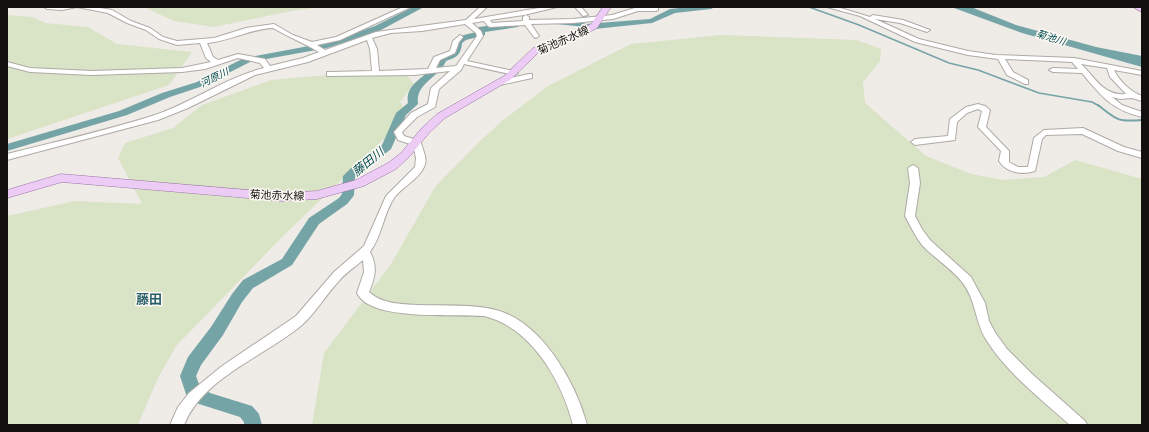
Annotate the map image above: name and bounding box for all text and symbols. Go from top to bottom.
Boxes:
street label: 菊池赤水線 [535,23,591,58]
water label: 菊池川 [1035,28,1068,49]
water label: 河原川 [198,65,231,90]
water label: 藤田川 [350,144,388,179]
street label: 菊池赤水線 [249,188,305,203]
district label: 藤田 [136,292,162,307]

